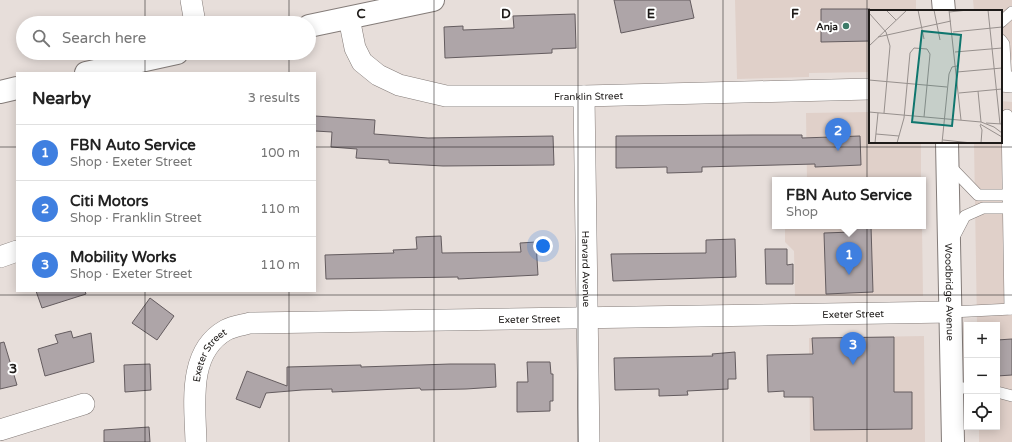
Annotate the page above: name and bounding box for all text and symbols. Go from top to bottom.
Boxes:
text: C [356,6,366,22]
text: D [501,6,511,22]
text: E [647,6,655,22]
text: F [791,6,799,22]
inset map [869,10,1002,143]
search box [16,16,316,60]
place label: Anja [816,21,838,33]
marker: Anja [841,21,851,31]
icon: search [30,27,52,49]
text: Search here [62,29,146,47]
text: Nearby [32,88,91,109]
text: 3 results [248,90,300,106]
street label: Franklin Street [554,90,624,103]
pin: 2 [825,118,851,151]
text: FBN Auto Service [70,136,196,154]
text: 1 [41,145,49,161]
text: 100 m [260,145,300,161]
text: Shop · Exeter Street [70,154,192,170]
popup [772,177,926,229]
text: FBN Auto Service [786,186,912,204]
text: Citi Motors [70,192,149,210]
text: 2 [41,201,49,217]
text: 110 m [260,201,300,217]
text: Shop [786,204,818,220]
text: Shop · Franklin Street [70,210,202,226]
street label: Harvard Avenue [579,231,592,308]
your location [533,236,553,256]
pin: 1 [836,242,862,275]
street label: Woodbridge Avenue [942,243,956,341]
text: Mobility Works [70,248,176,266]
text: 3 [41,257,49,273]
text: 110 m [260,257,300,273]
text: Shop · Exeter Street [70,266,192,282]
street label: Exeter Street [822,308,884,321]
street label: Exeter Street [498,313,560,326]
map controls [964,322,1000,430]
button: + [964,322,1000,358]
street label: Exeter Street [191,326,229,383]
pin: 3 [840,332,866,365]
button: − [964,358,1000,394]
text: 3 [9,361,17,377]
button: locate [964,394,1000,430]

